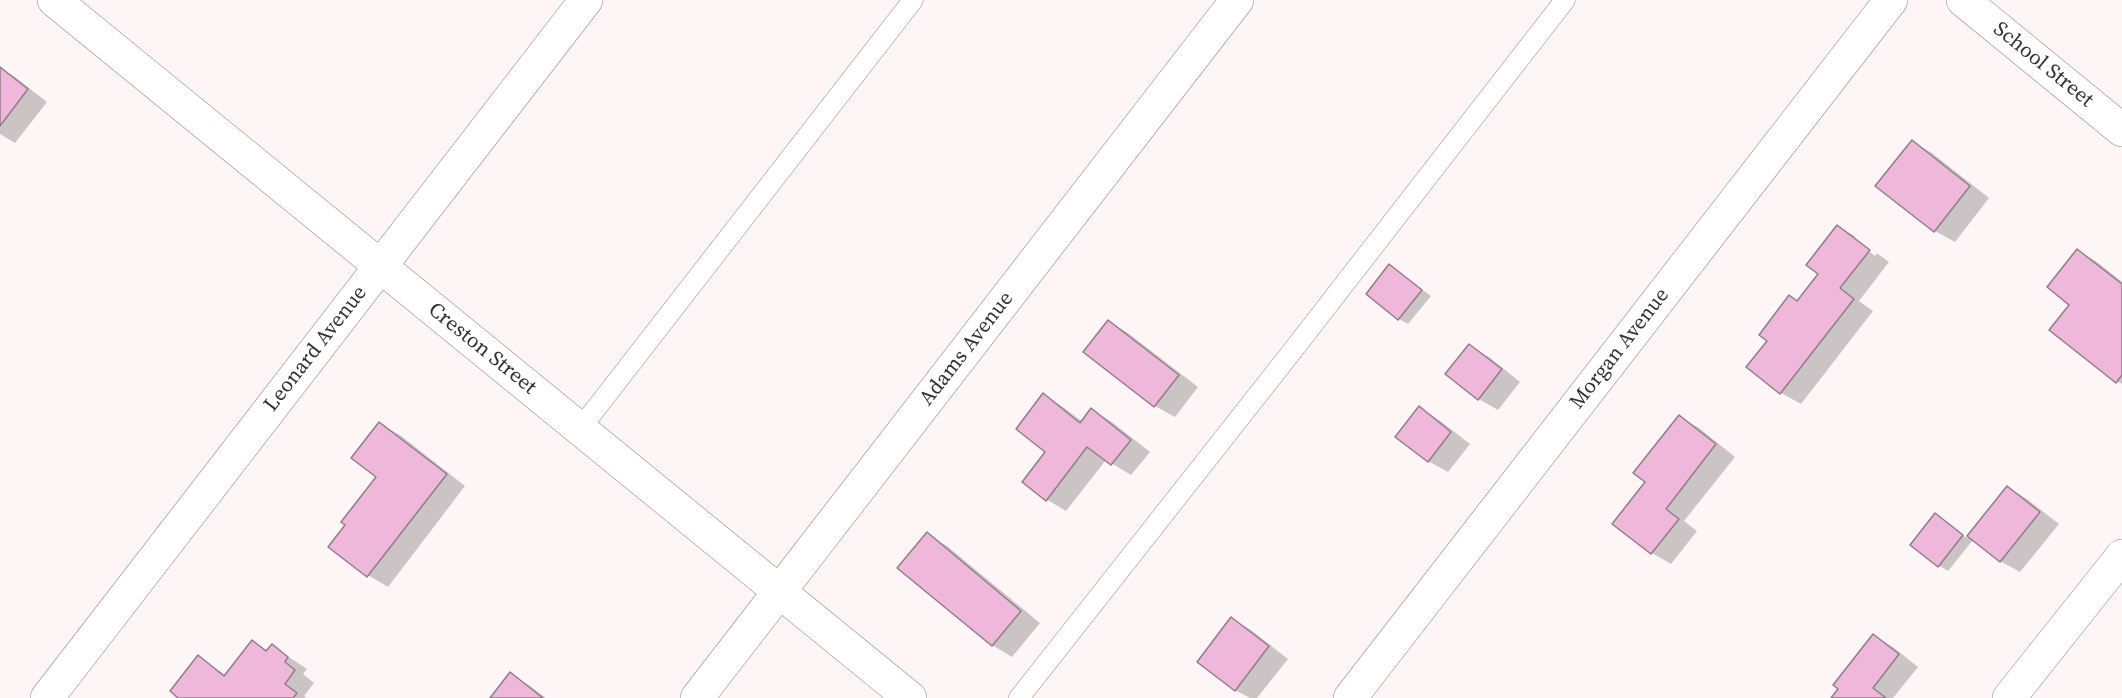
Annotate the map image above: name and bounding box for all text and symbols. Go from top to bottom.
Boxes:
street label: School Street [1988,17,2098,113]
street label: Leonard Avenue [259,281,373,417]
street label: Morgan Avenue [1565,284,1675,414]
street label: Adams Avenue [915,287,1019,411]
street label: Creston Street [423,298,541,400]

